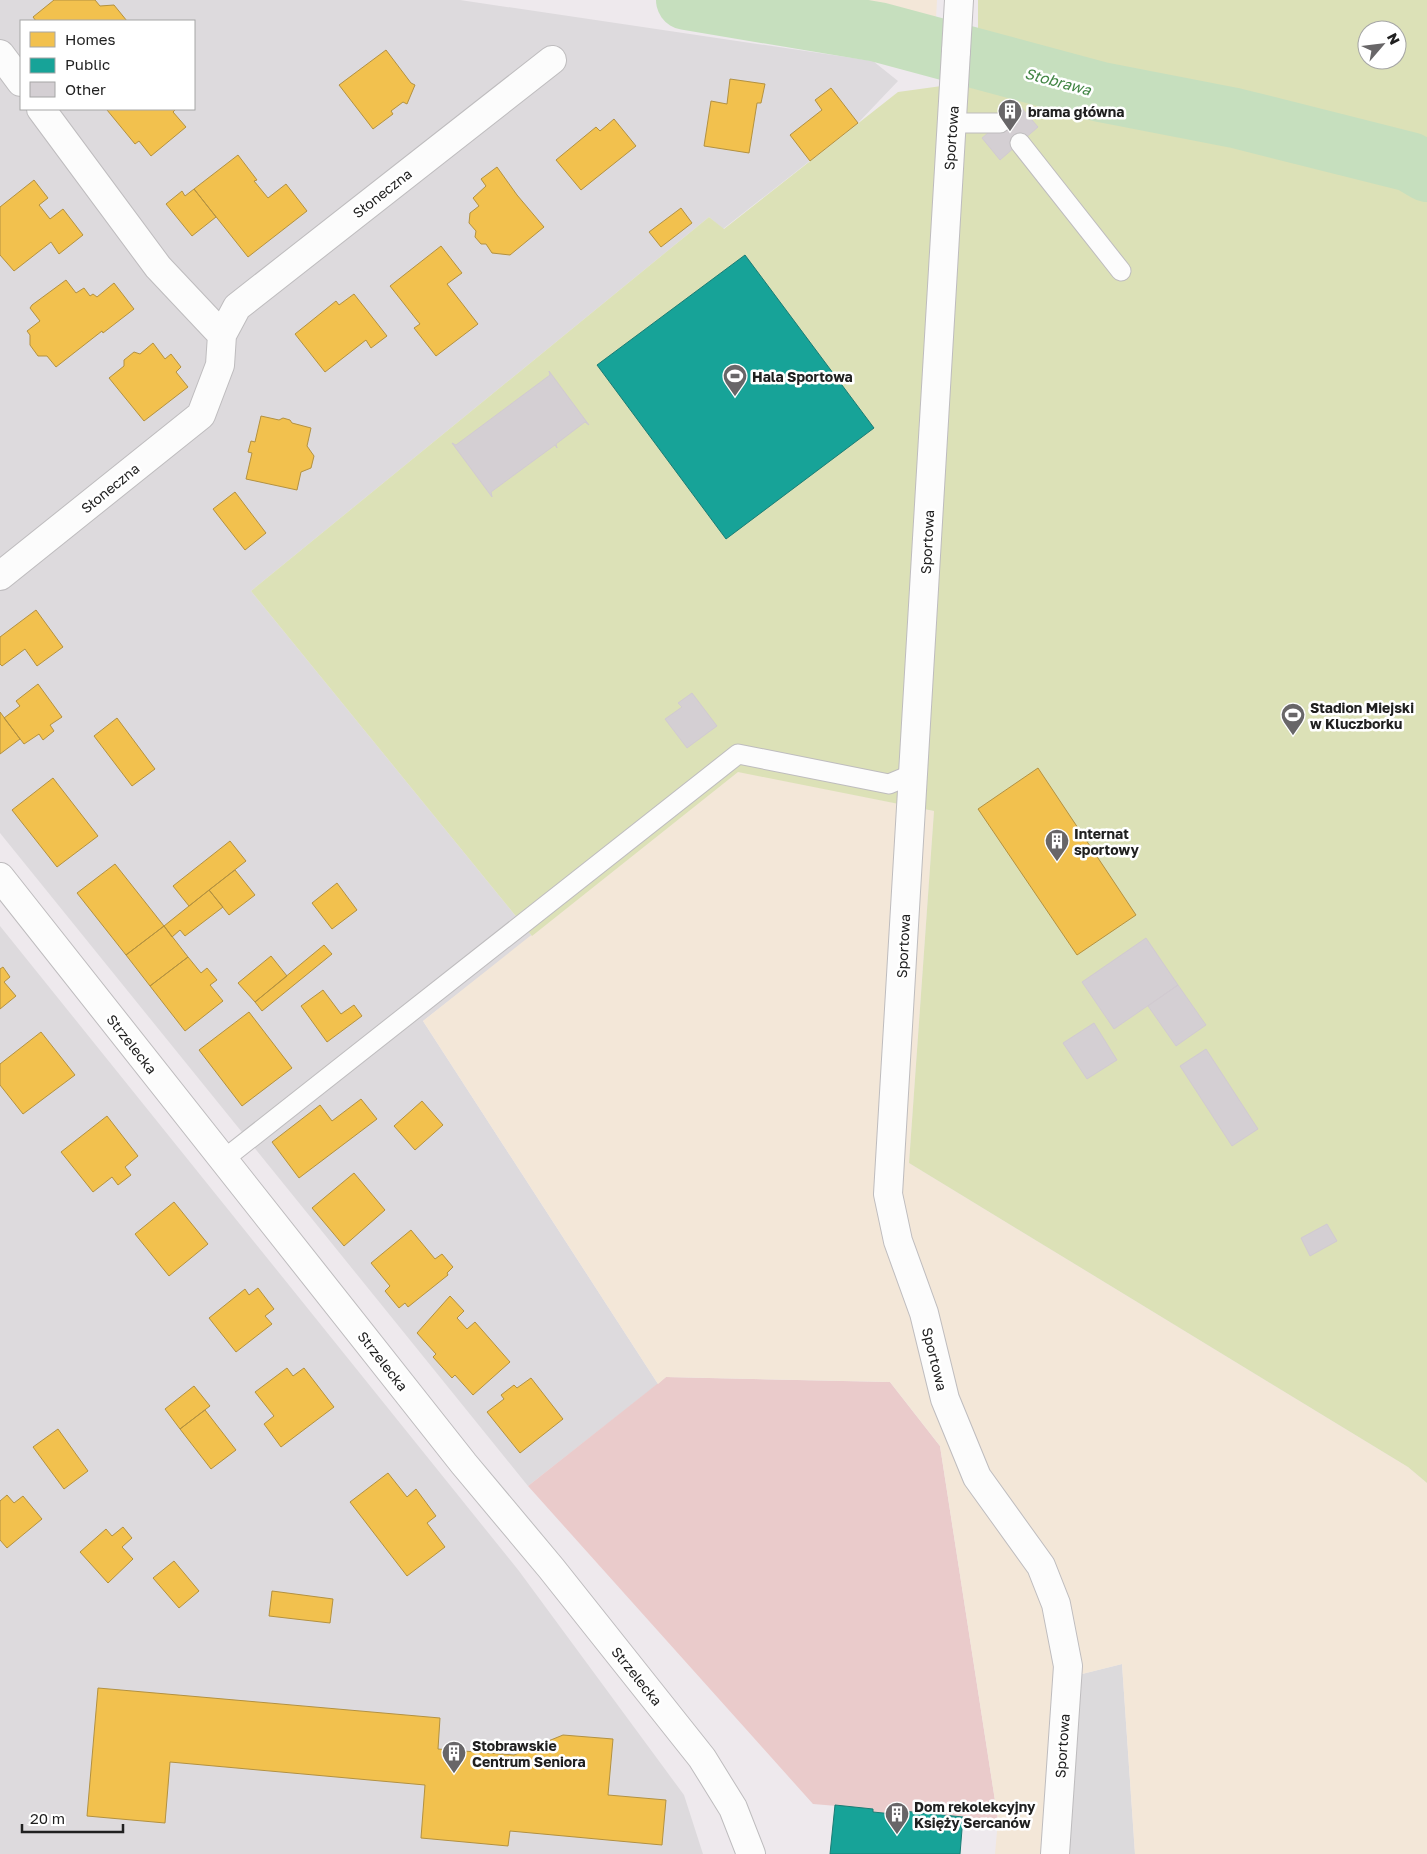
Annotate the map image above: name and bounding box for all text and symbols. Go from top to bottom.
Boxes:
legend [20,20,195,110]
north arrow [1357,20,1407,70]
text: Homes [65,30,115,48]
text: N [1384,30,1404,47]
text: Public [65,55,110,73]
water label: Stobrawa [1023,64,1094,99]
text: Other [65,80,106,98]
building icon: brama główna [997,98,1023,132]
place label: brama główna [1028,103,1124,120]
street label: Sportowa [940,105,962,171]
street label: Słoneczna [349,165,415,221]
sports icon: Hala Sportowa [722,363,748,397]
place label: Hala Sportowa [752,368,853,385]
street label: Słoneczna [77,459,143,517]
street label: Sportowa [917,509,937,575]
place label: Stadion Miejski w Kluczborku [1310,699,1414,732]
sports icon: Stadion Miejski w Kluczborku [1280,702,1306,736]
place label: Internat sportowy [1074,825,1139,858]
building icon: Internat sportowy [1044,828,1070,862]
street label: Sportowa [893,913,913,979]
street label: Strzelecka [103,1011,161,1077]
street label: Sportowa [919,1326,951,1392]
street label: Strzelecka [354,1328,412,1394]
street label: Strzelecka [608,1643,666,1709]
street label: Sportowa [1051,1713,1073,1779]
place label: Stobrawskie Centrum Seniora [472,1737,586,1770]
building icon: Stobrawskie Centrum Seniora [441,1740,467,1774]
place label: Dom rekolekcyjny Księży Sercanów [914,1798,1036,1831]
building icon: Dom rekolekcyjny Księży Sercanów [884,1801,910,1835]
scale bar [22,1802,124,1834]
text: 20 m [30,1809,65,1827]

